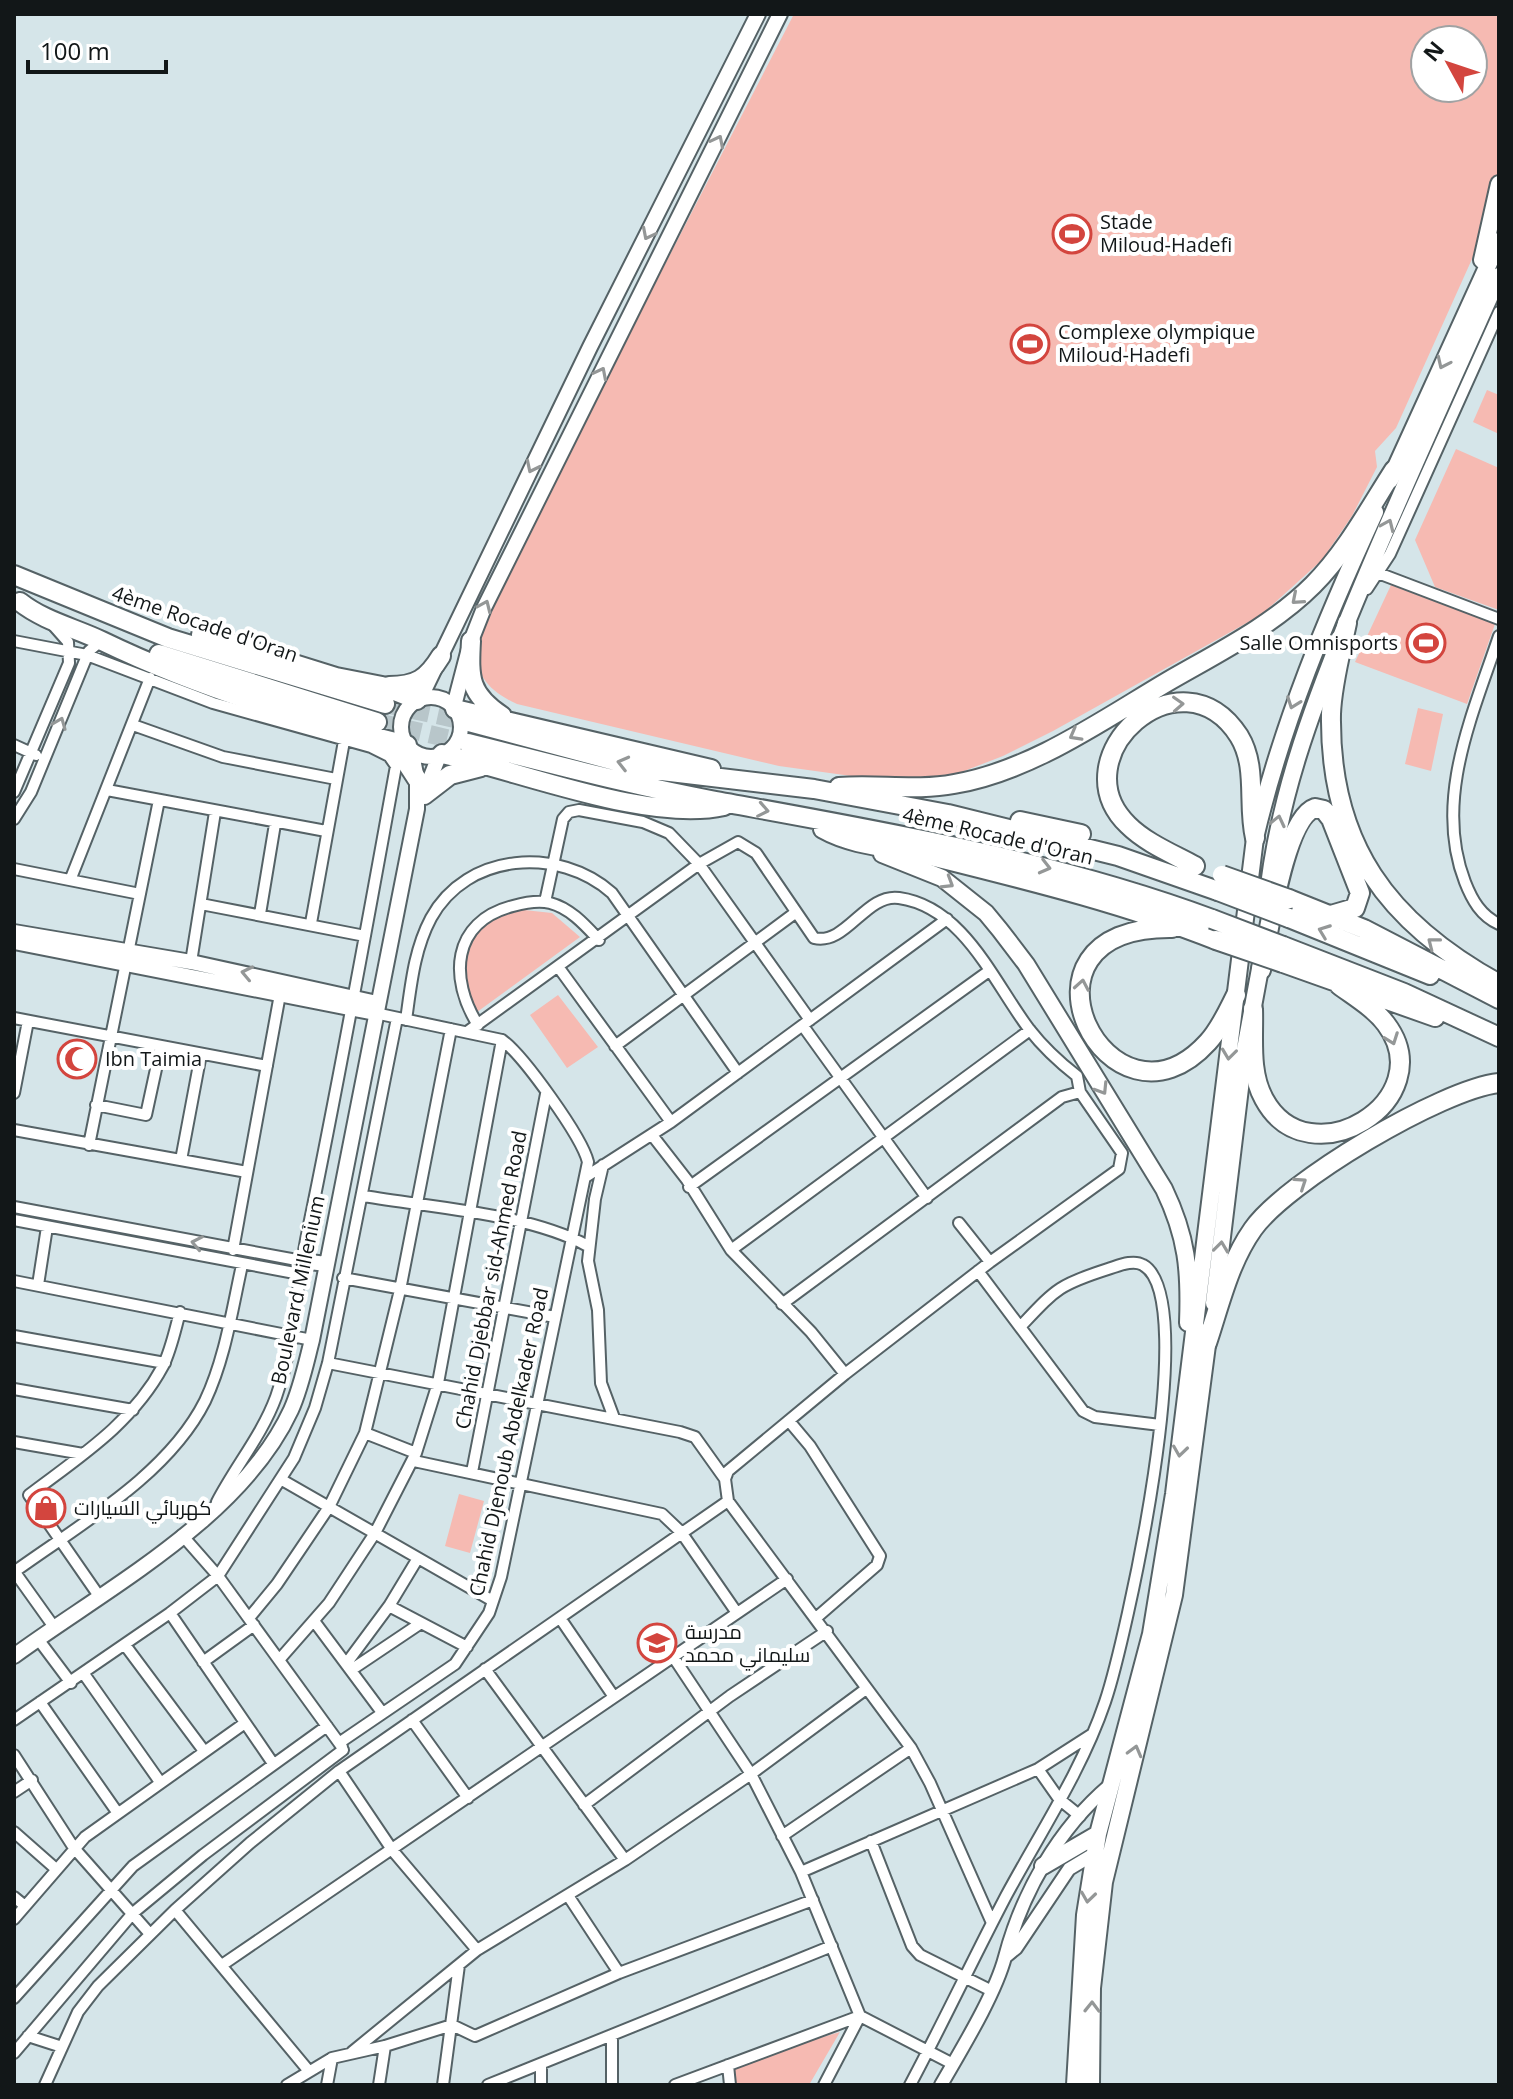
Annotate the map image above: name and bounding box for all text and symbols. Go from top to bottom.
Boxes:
scale bar [28,24,166,74]
north arrow [1409,24,1489,104]
text: 100 m [40,34,110,67]
text: N [1416,34,1450,67]
one-way arrow [709,134,724,149]
place label: Stade Miloud-Hadefi [1100,208,1232,258]
sports icon: Stade Miloud-Hadefi [1051,213,1093,255]
one-way arrow [642,226,658,241]
place label: Complexe olympique Miloud-Hadefi [1058,318,1255,368]
sports icon: Complexe olympique Miloud-Hadefi [1009,323,1051,365]
one-way arrow [1437,355,1453,369]
one-way arrow [591,366,607,381]
one-way arrow [526,458,542,473]
one-way arrow [1378,518,1394,533]
street label: 4ème Rocade d'Oran [109,579,302,668]
one-way arrow [1292,589,1306,604]
one-way arrow [476,599,492,614]
sports icon: Salle Omnisports [1405,622,1447,664]
place label: Salle Omnisports [1239,629,1398,656]
one-way arrow [1286,695,1303,709]
one-way arrow [1173,696,1185,713]
one-way arrow [50,717,66,731]
one-way arrow [1070,725,1084,741]
one-way arrow [617,756,631,773]
one-way arrow [756,800,769,817]
street label: 4ème Rocade d'Oran [900,800,1096,871]
one-way arrow [1269,814,1286,828]
one-way arrow [1037,858,1051,875]
one-way arrow [939,873,954,888]
one-way arrow [1318,924,1332,941]
one-way arrow [1428,938,1442,953]
one-way arrow [241,965,254,982]
one-way arrow [1072,979,1089,992]
one-way arrow [1383,1031,1399,1045]
mosque icon: Ibn Taimia [56,1038,98,1080]
place label: Ibn Taimia [105,1045,202,1072]
one-way arrow [1221,1047,1238,1061]
one-way arrow [1093,1080,1108,1095]
street label: Chahid Djebbar sid-Ahmed Road [448,1128,533,1431]
one-way arrow [1292,1178,1306,1193]
street label: Boulevard Millenium [264,1193,331,1387]
one-way arrow [190,1236,204,1253]
one-way arrow [1212,1240,1229,1253]
street label: Chahid Djenoub Abdelkader Road [463,1285,554,1599]
one-way arrow [1172,1444,1189,1458]
shop icon: كهربائي السيارات [25,1487,67,1529]
place label: كهربائي السيارات [74,1494,211,1524]
place label: مدرسة سليماني محمد [685,1618,810,1671]
school or university icon: مدرسة سليماني محمد [636,1622,678,1664]
one-way arrow [1126,1745,1143,1759]
one-way arrow [1080,1890,1097,1904]
one-way arrow [1083,2000,1101,2013]

